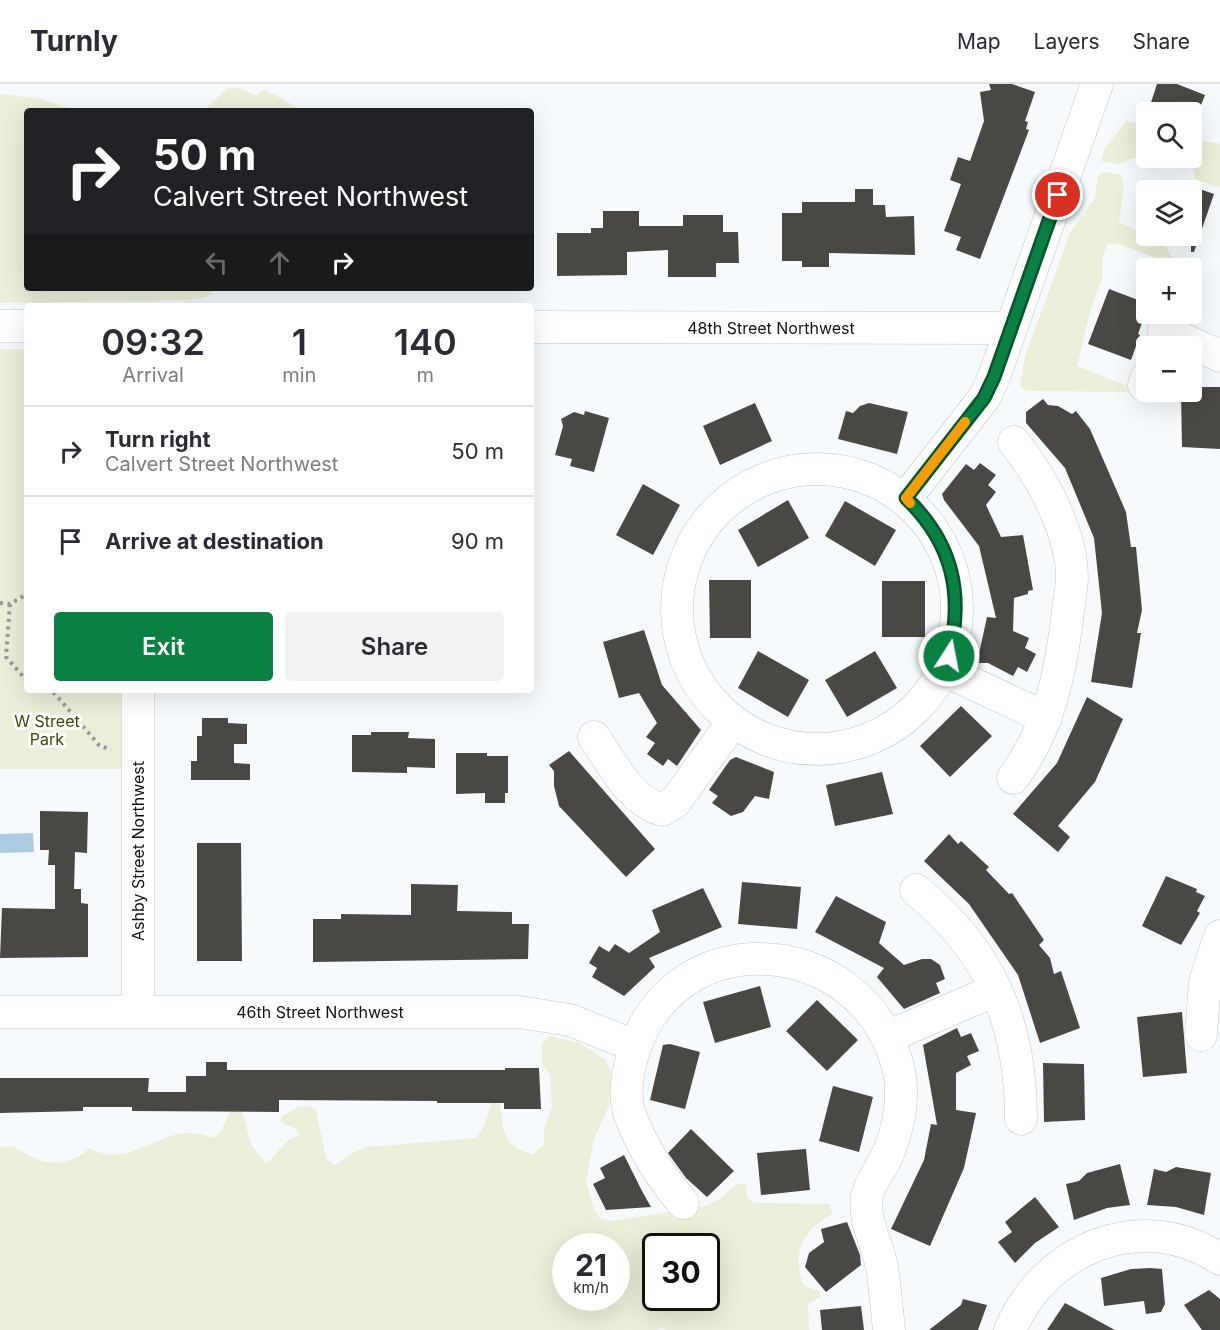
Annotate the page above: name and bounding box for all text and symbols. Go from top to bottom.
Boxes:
text: Turnly [30,24,118,58]
text: Map [957,29,1001,54]
text: Layers [1034,29,1100,54]
text: Share [1133,29,1190,54]
map controls [1136,102,1202,402]
button: search [1136,102,1202,168]
text: 50 m [153,129,256,180]
icon: right [54,132,132,210]
pin [1032,169,1083,220]
icon: arrive [1041,178,1074,211]
text: Calvert Street Northwest [153,180,468,213]
button: layers [1136,180,1202,246]
icon: left [200,246,233,279]
icon: ahead [263,246,296,279]
icon: right [326,246,359,279]
button: + [1136,258,1202,324]
street label: 48th Street Northwest [687,318,855,338]
text: 09:32 [101,320,205,364]
text: 1 [292,320,307,364]
text: 140 [394,320,457,364]
button: − [1136,336,1202,402]
text: Arrival [122,363,184,387]
text: min [282,363,316,387]
text: m [416,363,434,387]
text: Turn right [105,426,211,452]
icon: right [54,435,87,468]
text: 50 m [451,438,504,464]
text: Calvert Street Northwest [105,452,338,476]
icon: arrive [54,525,87,558]
text: Arrive at destination [105,528,324,554]
text: 90 m [451,528,504,554]
button: Exit [54,612,273,681]
button: Share [285,612,504,681]
position arrow [917,624,981,688]
park label: W Street Park [14,711,80,749]
street label: Ashby Street Northwest [128,761,148,941]
street label: 46th Street Northwest [236,1002,404,1022]
speed limit sign: 30 [642,1233,720,1311]
text: 21 [575,1247,607,1283]
text: km/h [573,1278,609,1297]

